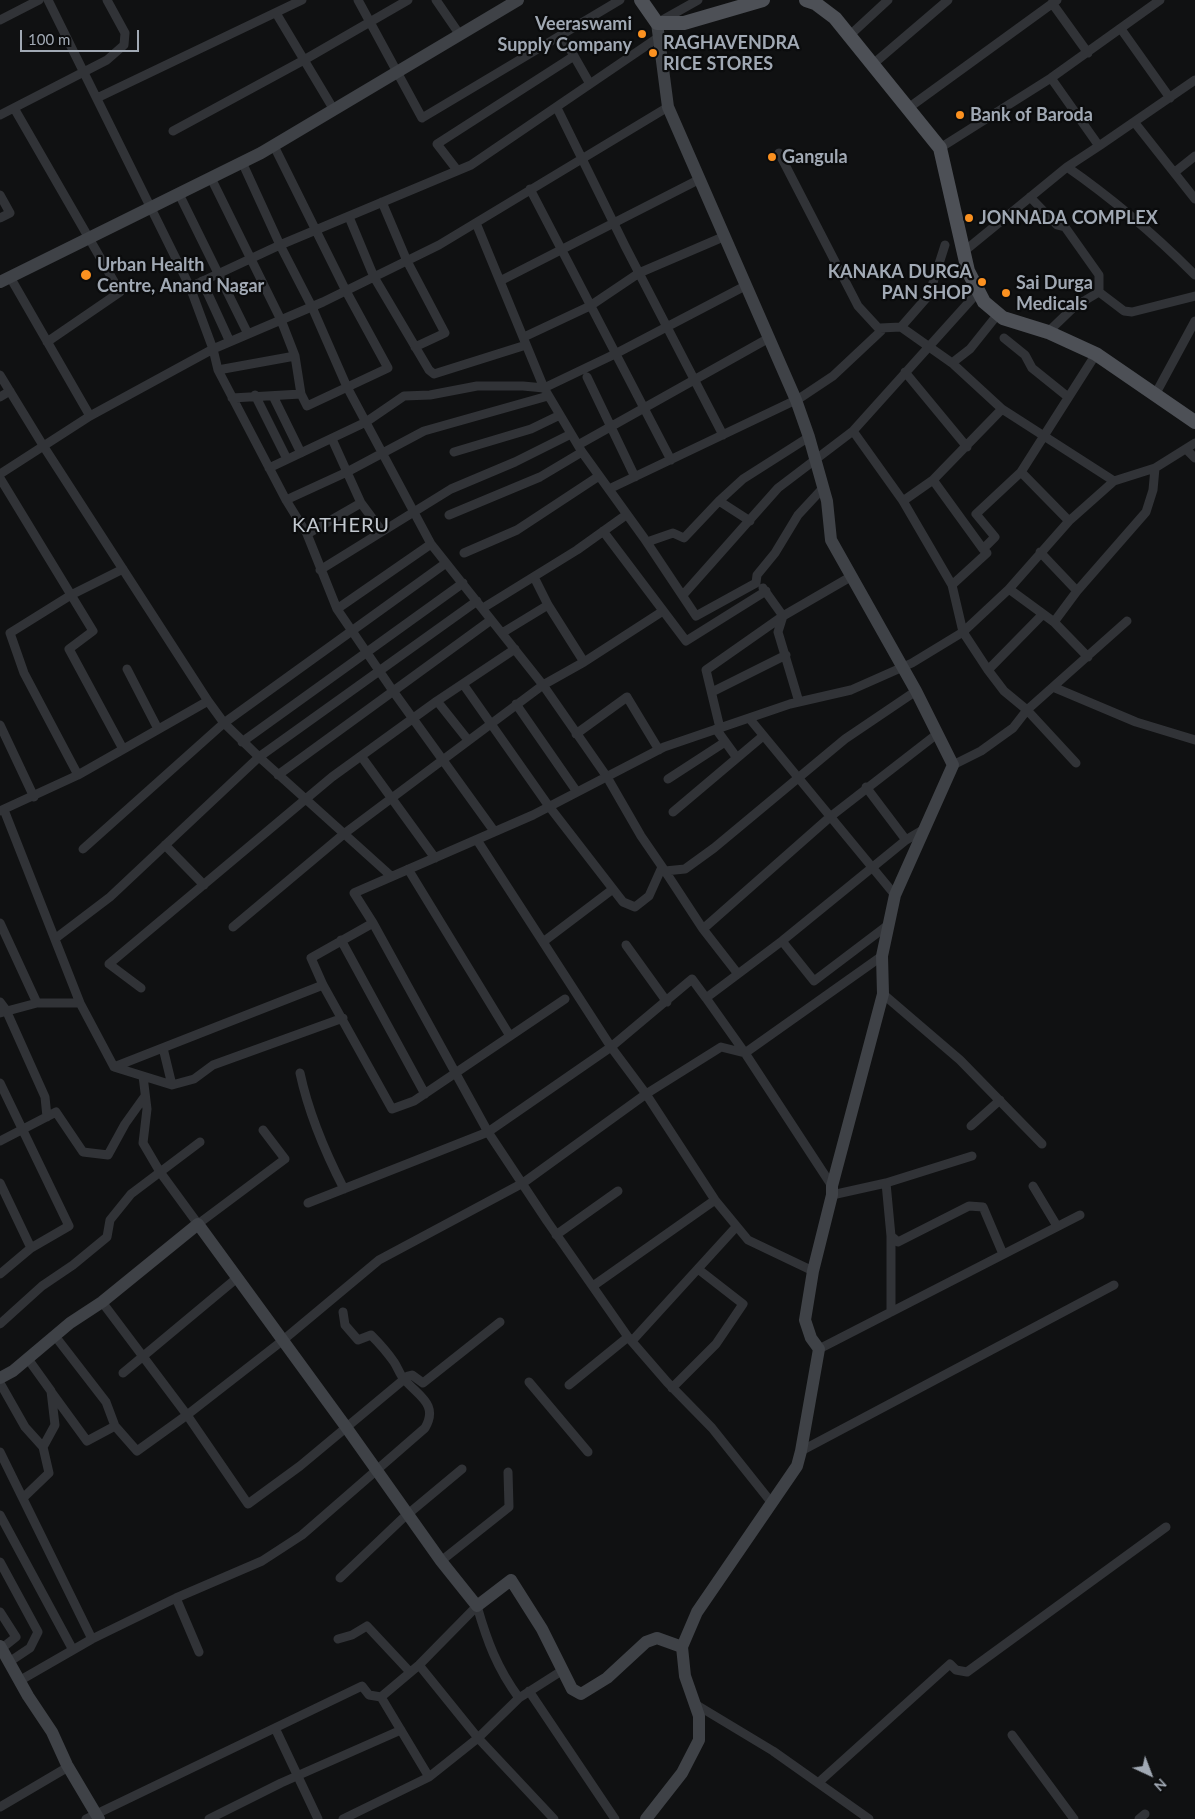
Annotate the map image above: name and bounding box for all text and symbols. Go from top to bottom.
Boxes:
place label: Veeraswami Supply Company [497,13,632,56]
scale bar [22,20,141,52]
marker: Veeraswami Supply Company [636,28,648,40]
text: 100 m [28,30,70,48]
place label: RAGHAVENDRA RICE STORES [663,32,800,74]
marker: RAGHAVENDRA RICE STORES [647,47,659,59]
place label: Bank of Baroda [970,104,1093,126]
marker: Bank of Baroda [954,109,966,121]
place label: Gangula [782,146,848,168]
marker: Gangula [766,151,778,163]
place label: JONNADA COMPLEX [979,207,1158,229]
marker: JONNADA COMPLEX [963,212,975,224]
place label: Urban Health Centre, Anand Nagar [97,254,264,296]
place label: KANAKA DURGA PAN SHOP [828,261,972,304]
marker: Urban Health Centre, Anand Nagar [79,268,93,282]
place label: Sai Durga Medicals [1016,272,1093,314]
marker: KANAKA DURGA PAN SHOP [976,276,988,288]
marker: Sai Durga Medicals [1000,287,1012,299]
district label: KATHERU [291,514,391,538]
north arrow [1125,1749,1175,1799]
text: N [1151,1775,1170,1795]

